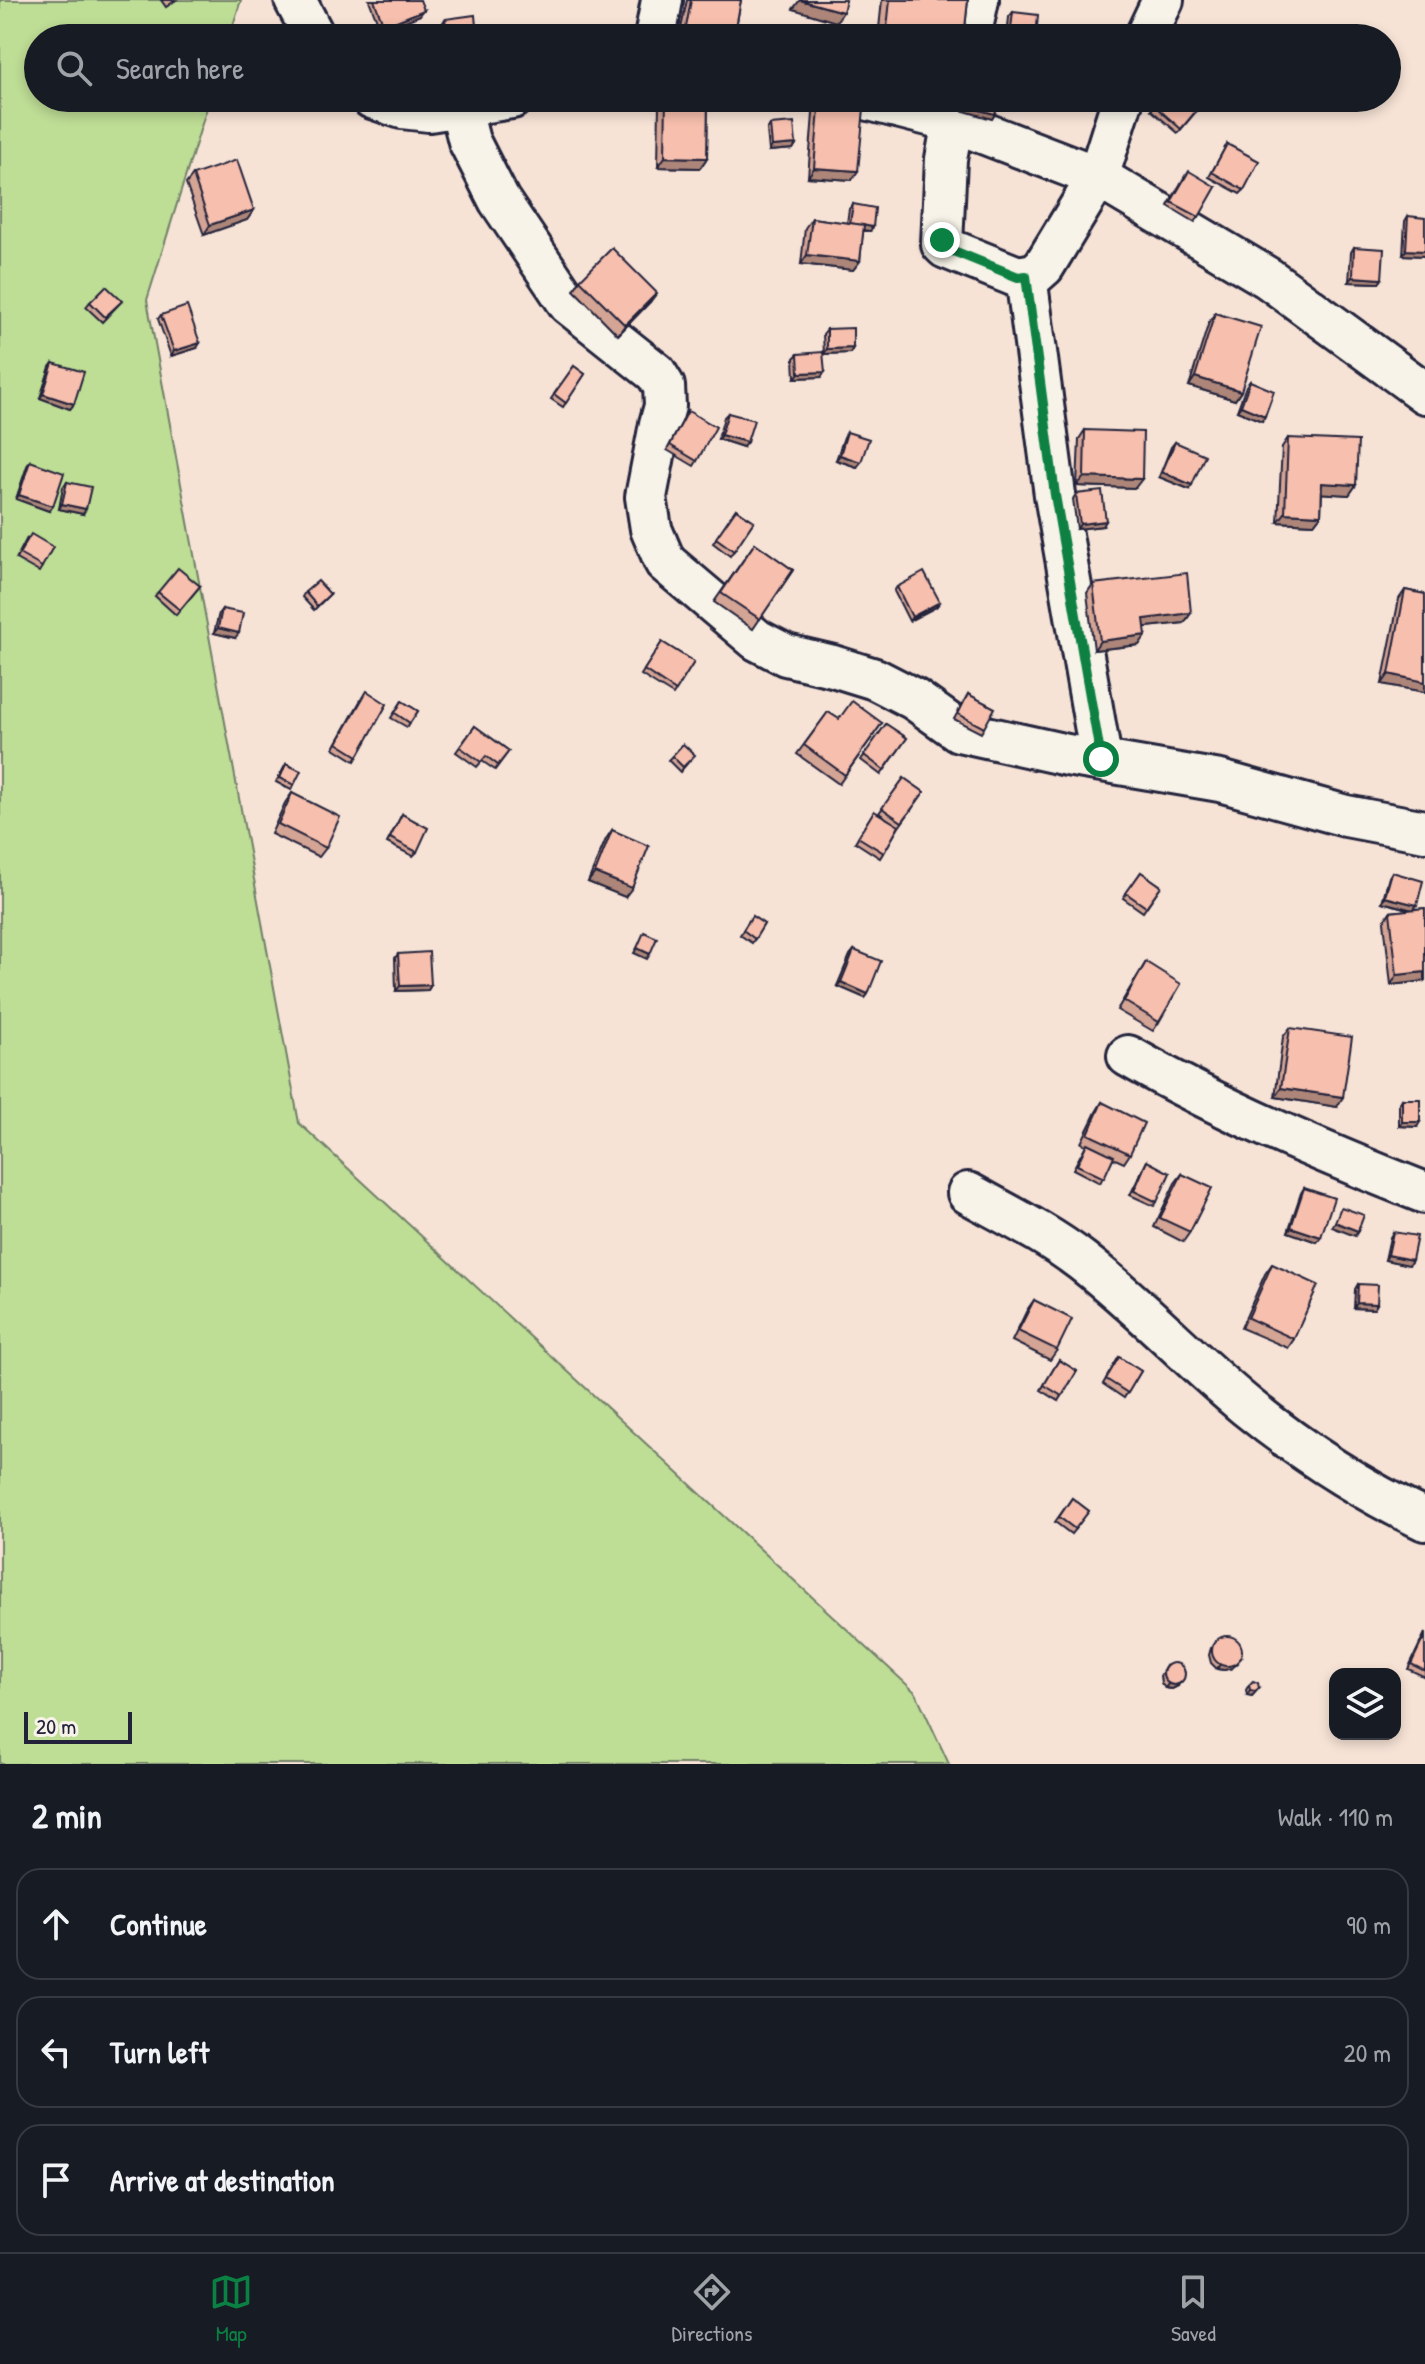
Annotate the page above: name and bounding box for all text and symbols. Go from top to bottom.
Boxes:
search box [24,24,1401,112]
icon: search [52,46,96,90]
text: Search here [116,48,244,88]
route end [924,222,960,258]
route start [1083,741,1119,777]
map controls [1329,1668,1401,1740]
button: layers [1329,1668,1401,1740]
scale bar [24,1708,132,1744]
text: 20 m [36,1711,76,1741]
text: 2 min [32,1793,102,1839]
text: Walk · 110 m [1278,1799,1393,1834]
icon: ahead [34,1902,78,1946]
text: Continue [110,1904,207,1944]
text: 90 m [1346,1907,1391,1942]
icon: left [34,2030,78,2074]
text: Turn left [110,2032,209,2072]
text: 20 m [1344,2035,1391,2070]
icon: arrive [34,2158,78,2202]
text: Arrive at destination [110,2160,335,2200]
tab: Map [209,2270,253,2348]
tab: Directions [672,2270,753,2348]
tab: Saved [1171,2270,1216,2348]

